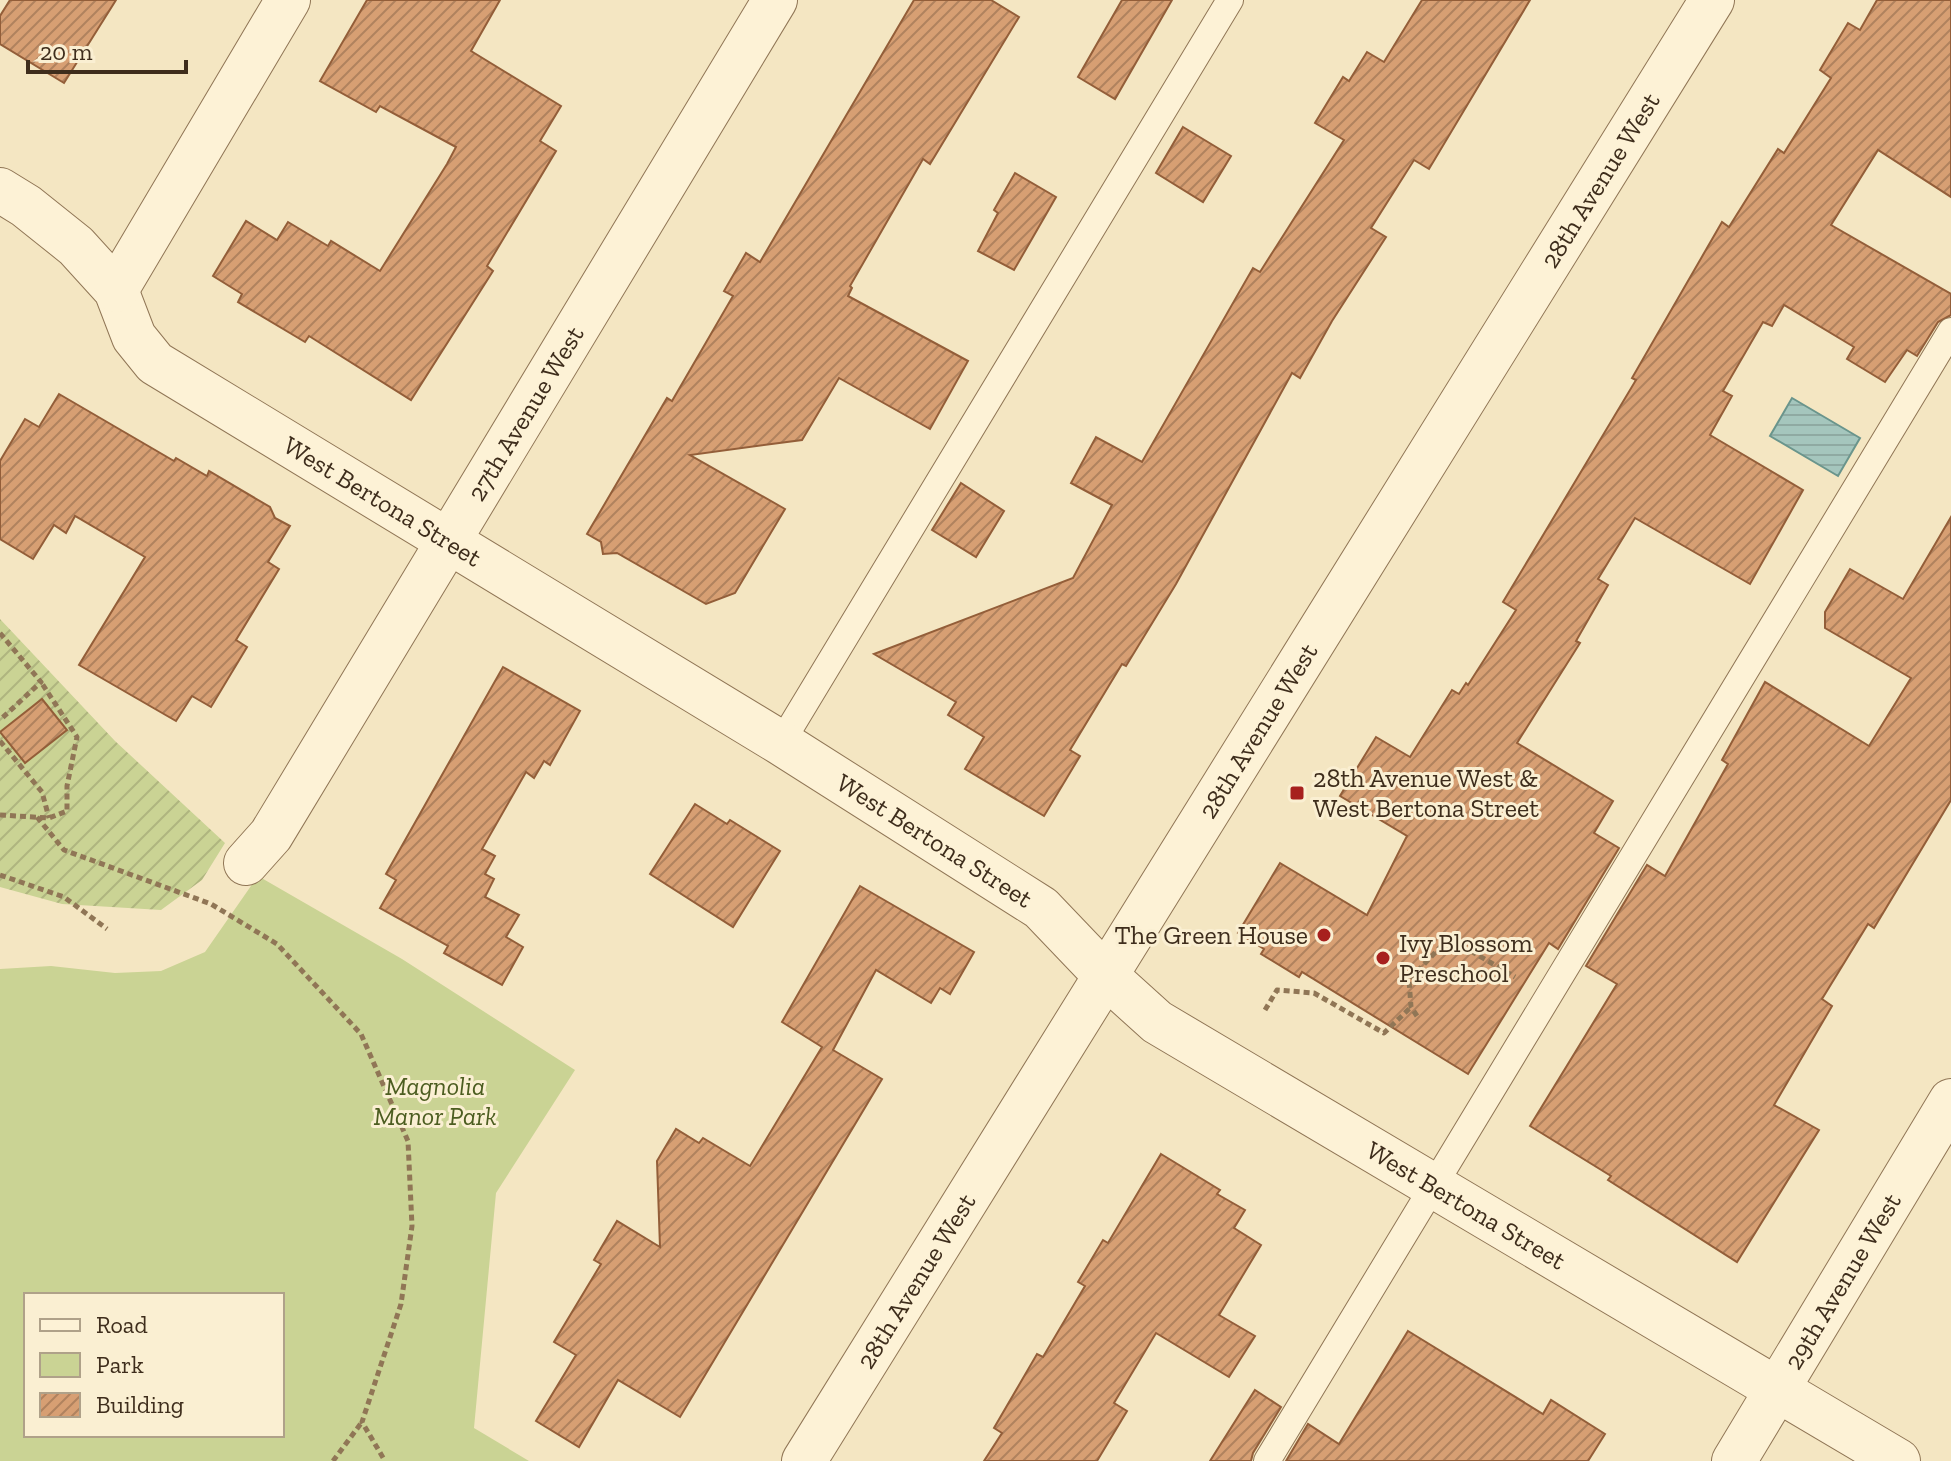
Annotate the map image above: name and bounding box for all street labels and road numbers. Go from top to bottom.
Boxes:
street label: 28th Avenue West [1534,86,1667,274]
street label: 27th Avenue West [460,320,591,507]
street label: West Bertona Street [278,429,488,574]
street label: 28th Avenue West [1191,637,1325,824]
street label: West Bertona Street [831,766,1039,915]
street label: West Bertona Street [1361,1134,1572,1277]
street label: 28th Avenue West [849,1187,983,1374]
street label: 29th Avenue West [1777,1187,1908,1375]

